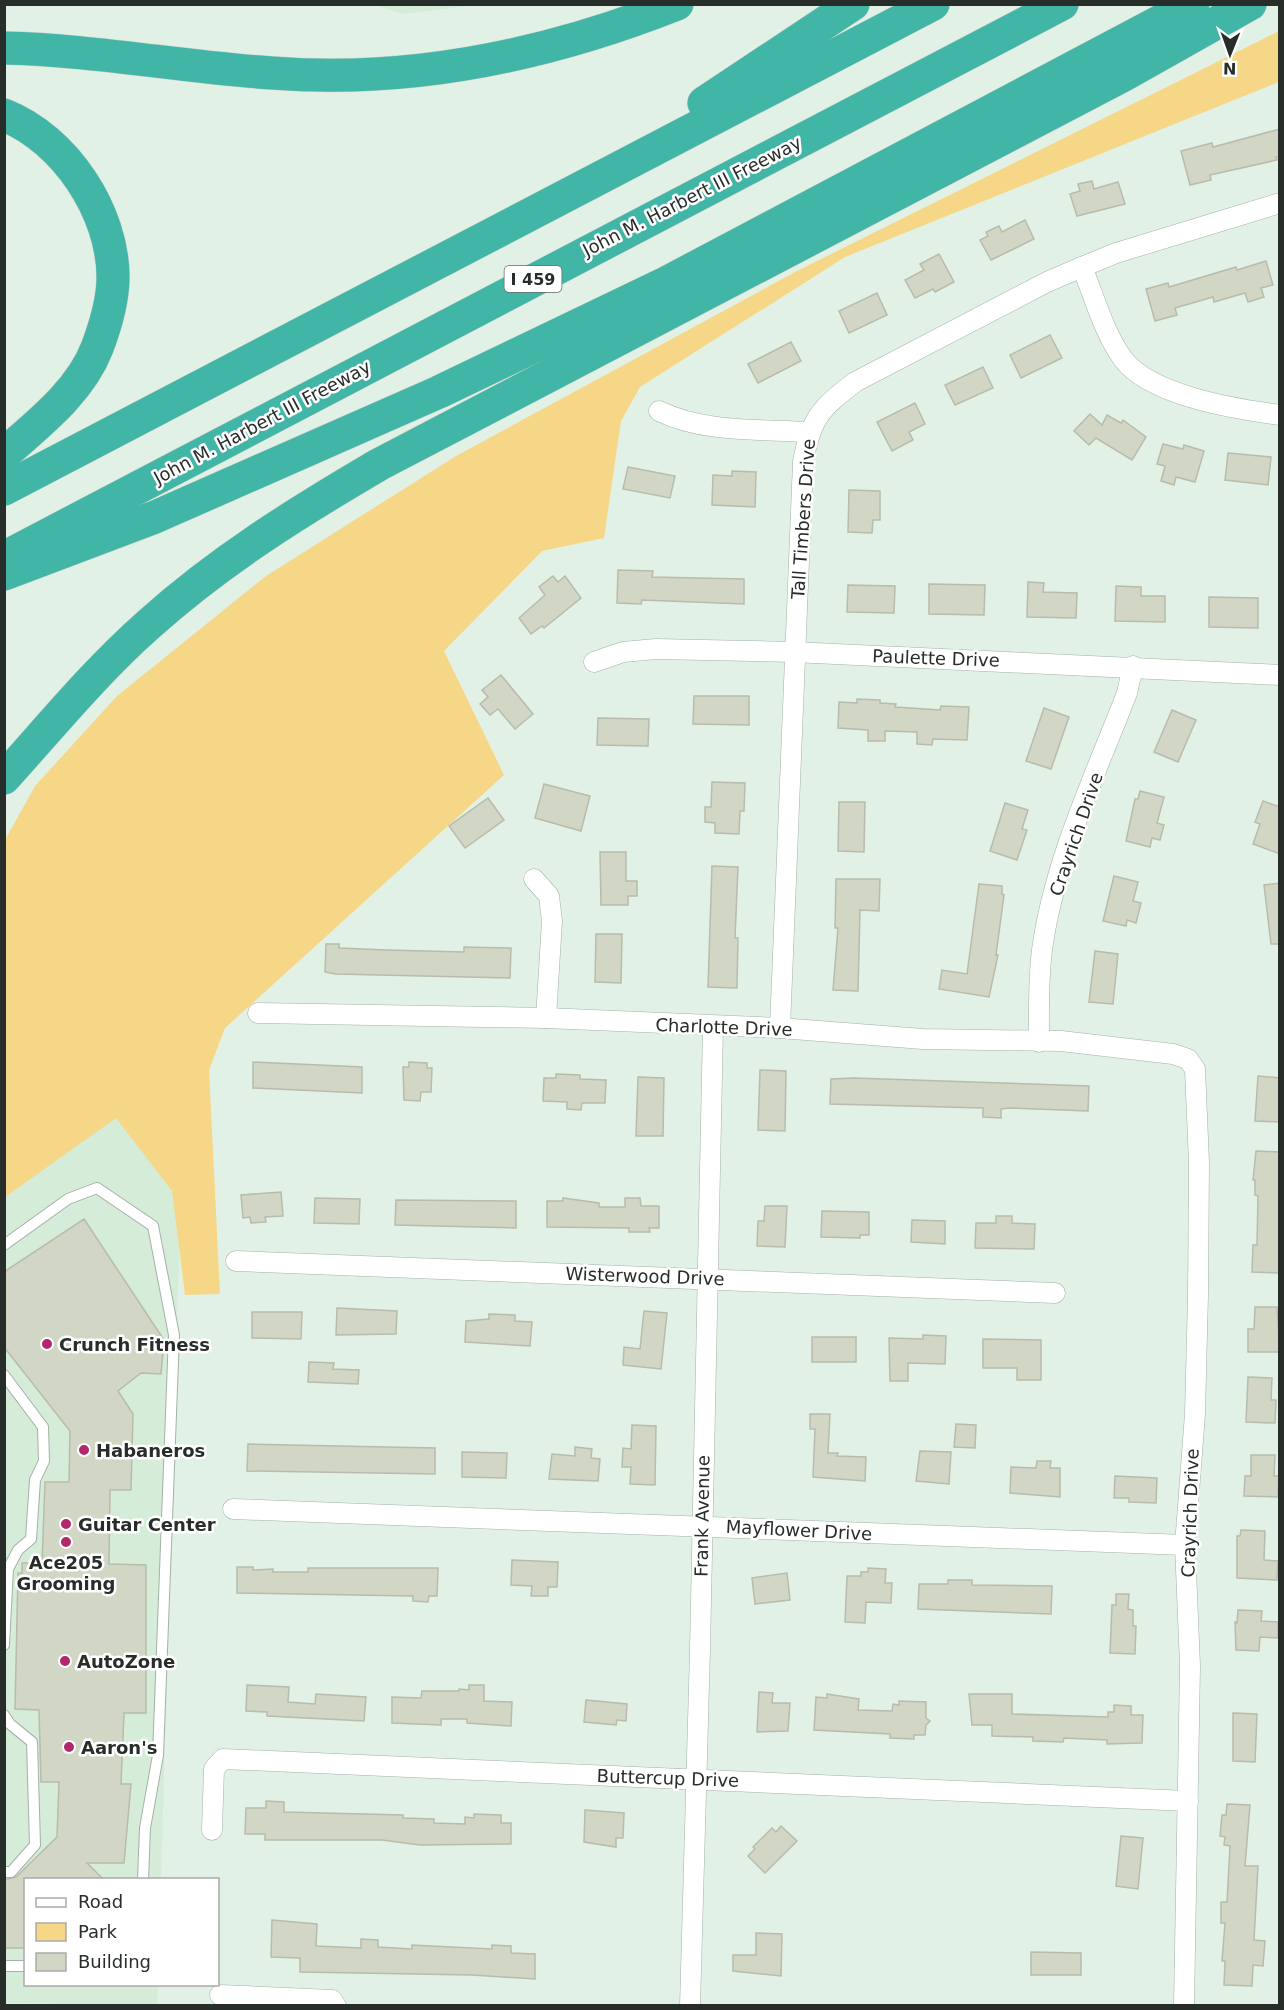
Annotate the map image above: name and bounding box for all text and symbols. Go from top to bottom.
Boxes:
north arrow [1200,24,1260,84]
text: N [1223,59,1237,78]
street label: John M. Harbert III Freeway [578,131,805,261]
road number: I 459 [504,266,562,292]
street label: John M. Harbert III Freeway [149,356,374,489]
street label: Tall Timbers Drive [787,438,819,601]
street label: Paulette Drive [872,645,1000,671]
street label: Crayrich Drive [1045,770,1107,898]
street label: Charlotte Drive [655,1014,793,1040]
street label: Wisterwood Drive [565,1263,725,1289]
place label: Crunch Fitness [59,1334,210,1355]
marker: Crunch Fitness [40,1337,54,1351]
place label: Habaneros [96,1440,205,1461]
marker: Habaneros [77,1443,91,1457]
street label: Crayrich Drive [1177,1448,1203,1578]
street label: Frank Avenue [690,1455,714,1577]
place label: Guitar Center [78,1514,216,1535]
street label: Mayflower Drive [725,1516,873,1544]
marker: Guitar Center [59,1517,73,1531]
marker: Ace205 Grooming [59,1535,73,1549]
place label: Ace205 Grooming [16,1552,116,1594]
place label: AutoZone [77,1651,175,1672]
marker: AutoZone [58,1654,72,1668]
place label: Aaron's [81,1737,157,1758]
marker: Aaron's [62,1740,76,1754]
street label: Buttercup Drive [596,1765,740,1791]
legend [24,1878,219,1986]
text: Road [78,1891,123,1912]
text: Park [78,1921,117,1942]
text: Building [78,1951,151,1972]

